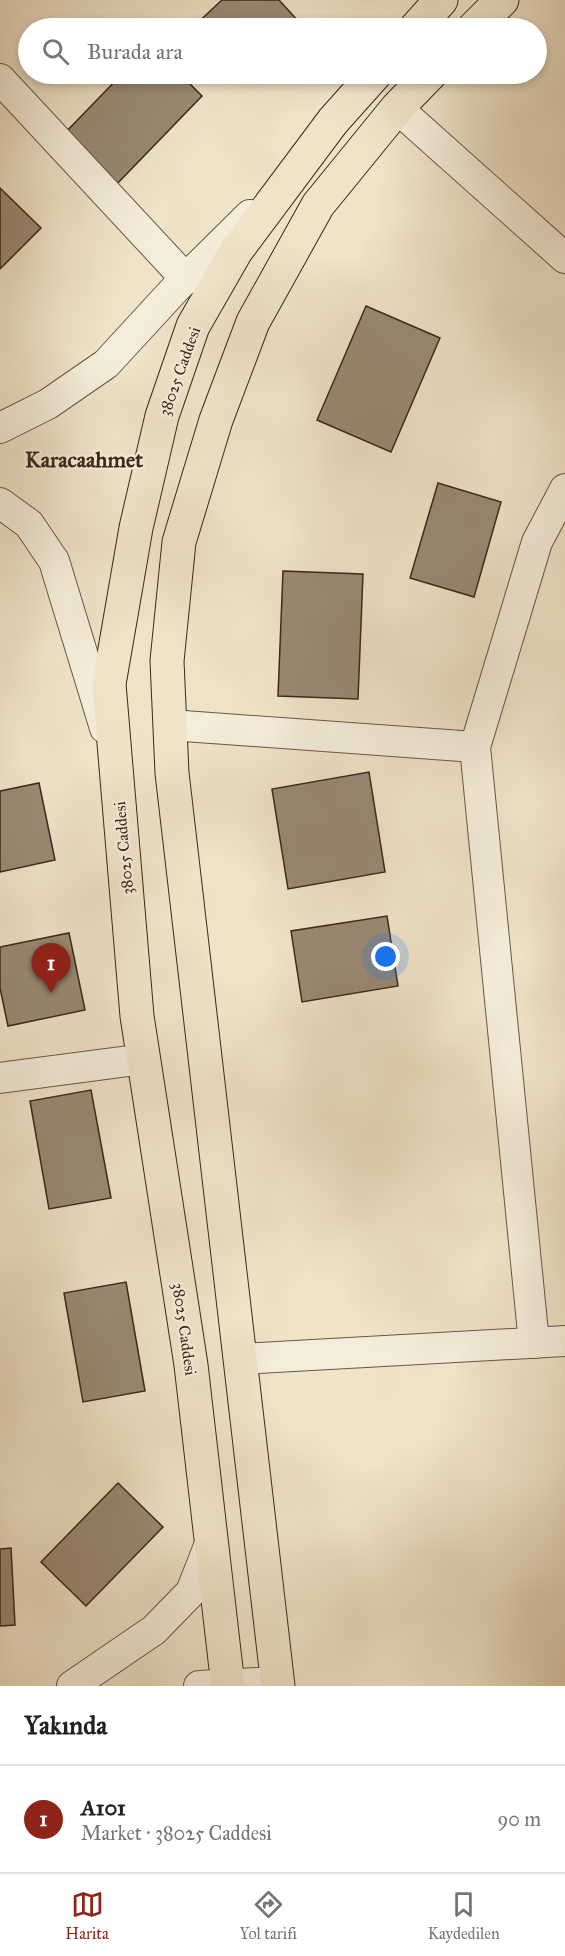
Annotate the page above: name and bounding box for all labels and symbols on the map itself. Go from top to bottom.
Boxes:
street label: 38025 Caddesi [155,323,205,418]
district label: Karacaahmet [25,446,143,473]
street label: 38025 Caddesi [110,800,137,895]
your location [371,942,400,971]
pin: 1 [32,944,70,993]
street label: 38025 Caddesi [169,1281,201,1377]

